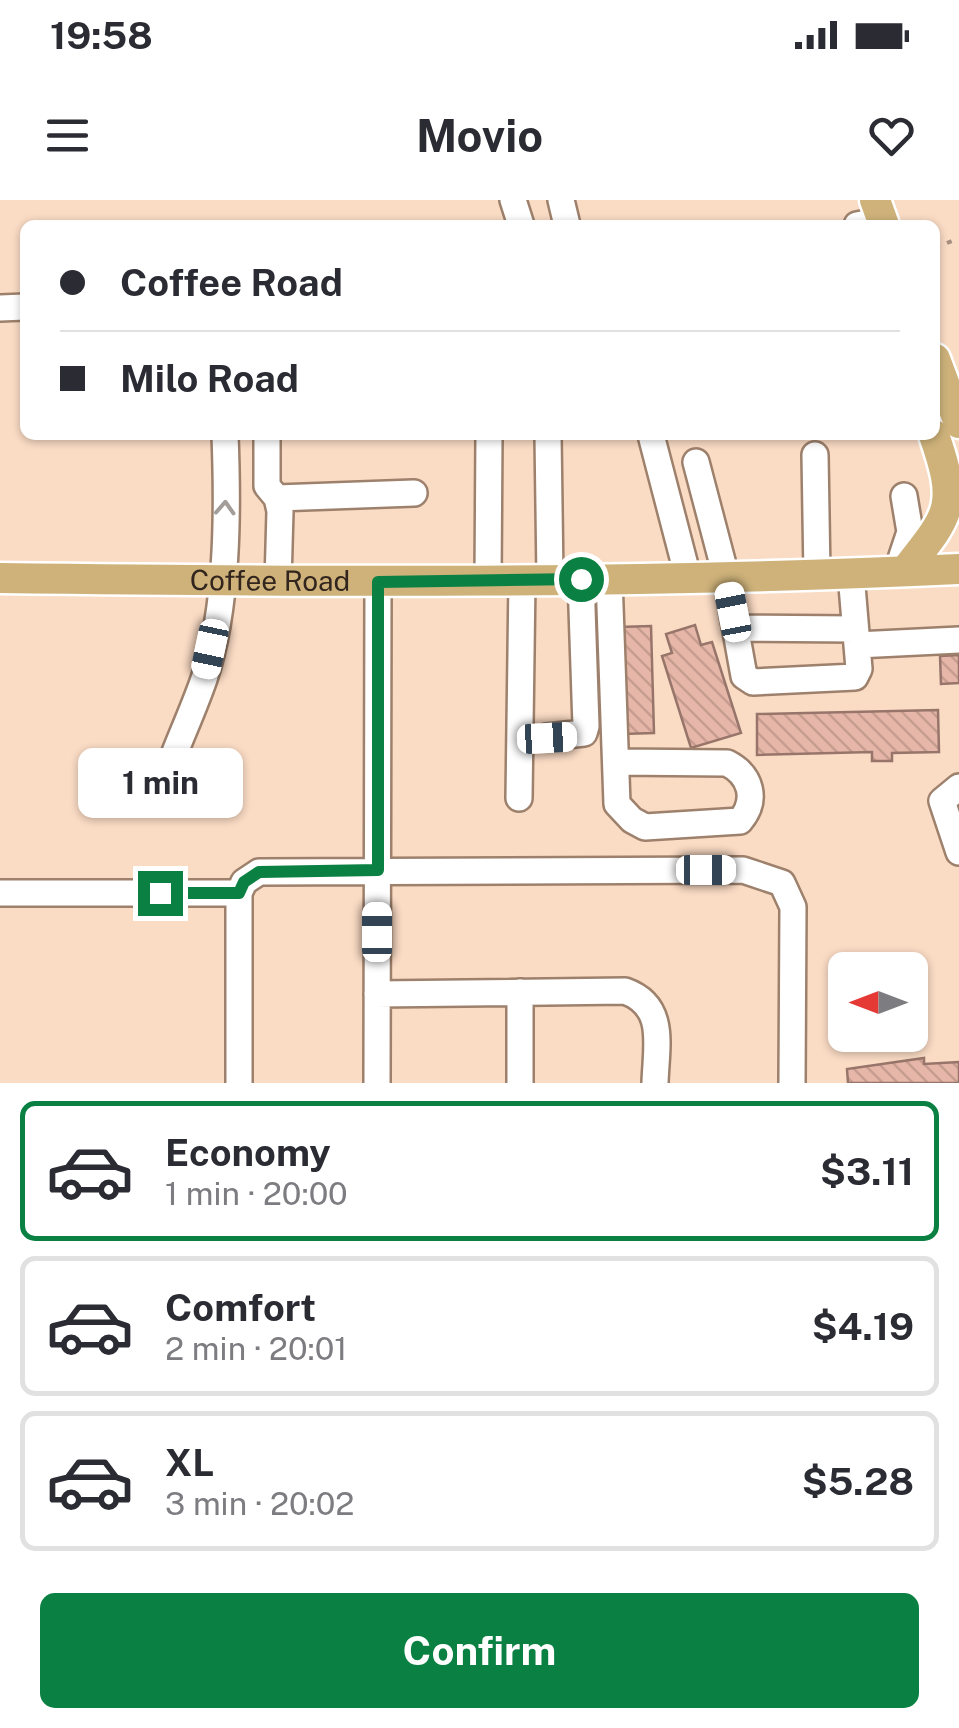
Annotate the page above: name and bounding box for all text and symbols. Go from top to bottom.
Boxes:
text: 19:58 [50,13,153,58]
icon: menu [40,108,95,163]
icon: heart [864,108,919,163]
text: Movio [416,109,543,162]
text: Coffee Road [120,260,343,305]
text: Milo Road [120,356,299,401]
one-way arrow [214,499,235,515]
route start [559,557,604,602]
street label: Coffee Road [190,563,350,597]
car [713,580,753,644]
car [189,617,231,681]
car [516,721,578,755]
callout: 1 min [78,748,242,818]
text: 1 min [122,764,199,801]
car [676,855,736,885]
route end [138,871,183,916]
car [362,902,392,962]
north arrow [828,952,928,1052]
map controls [828,952,928,1052]
icon: car [45,1126,135,1216]
text: Economy [165,1130,331,1175]
text: $3.11 [820,1149,914,1194]
text: 1 min · 20:00 [165,1175,348,1212]
icon: car [45,1281,135,1371]
text: Comfort [165,1285,316,1330]
text: $4.19 [812,1304,914,1349]
text: 2 min · 20:01 [165,1330,347,1367]
icon: car [45,1436,135,1526]
text: XL [165,1440,214,1485]
text: $5.28 [802,1459,914,1504]
text: 3 min · 20:02 [165,1485,354,1522]
button: Confirm [40,1593,919,1708]

